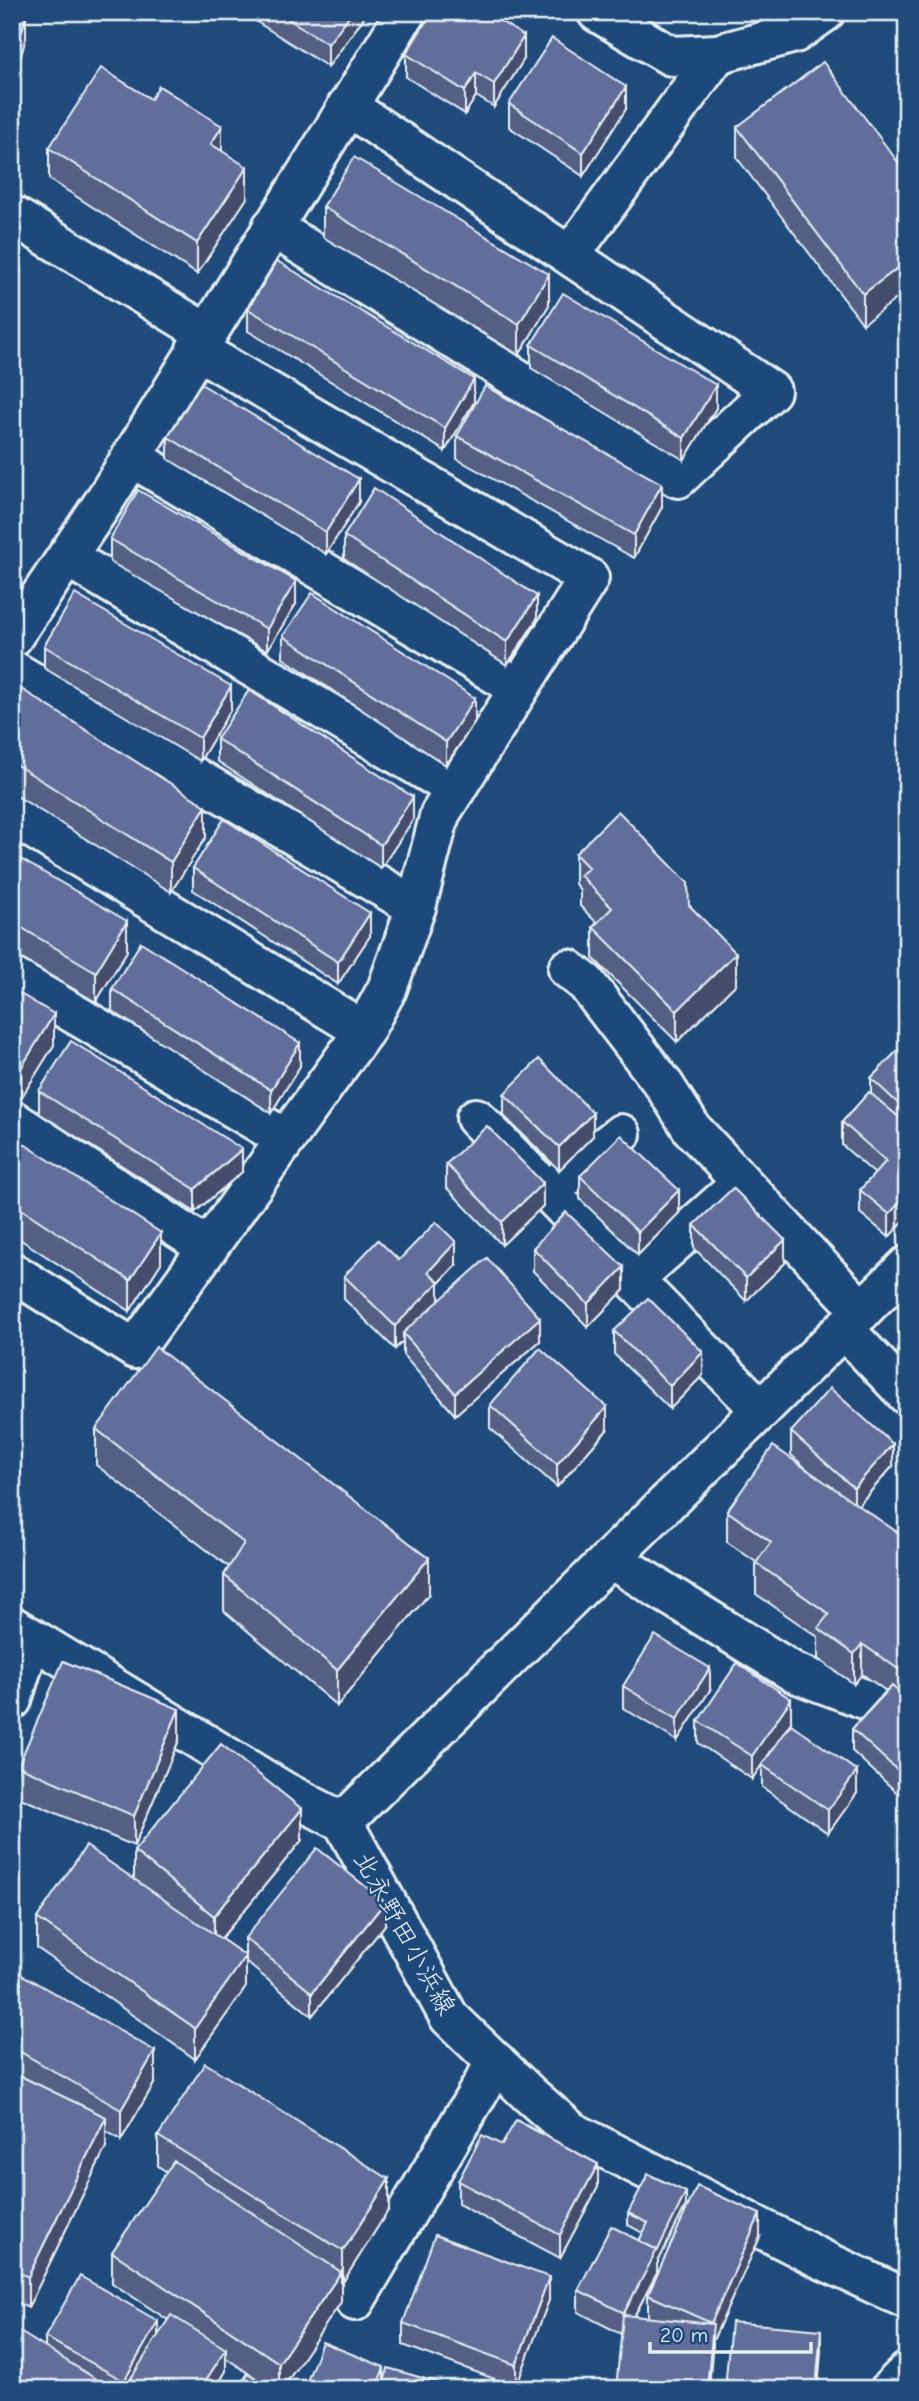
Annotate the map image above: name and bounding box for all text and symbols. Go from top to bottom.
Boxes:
street label: 北永野田小浜線 [347,1847,461,2020]
scale bar [650,2310,810,2354]
text: 20 m [660,2323,708,2347]

